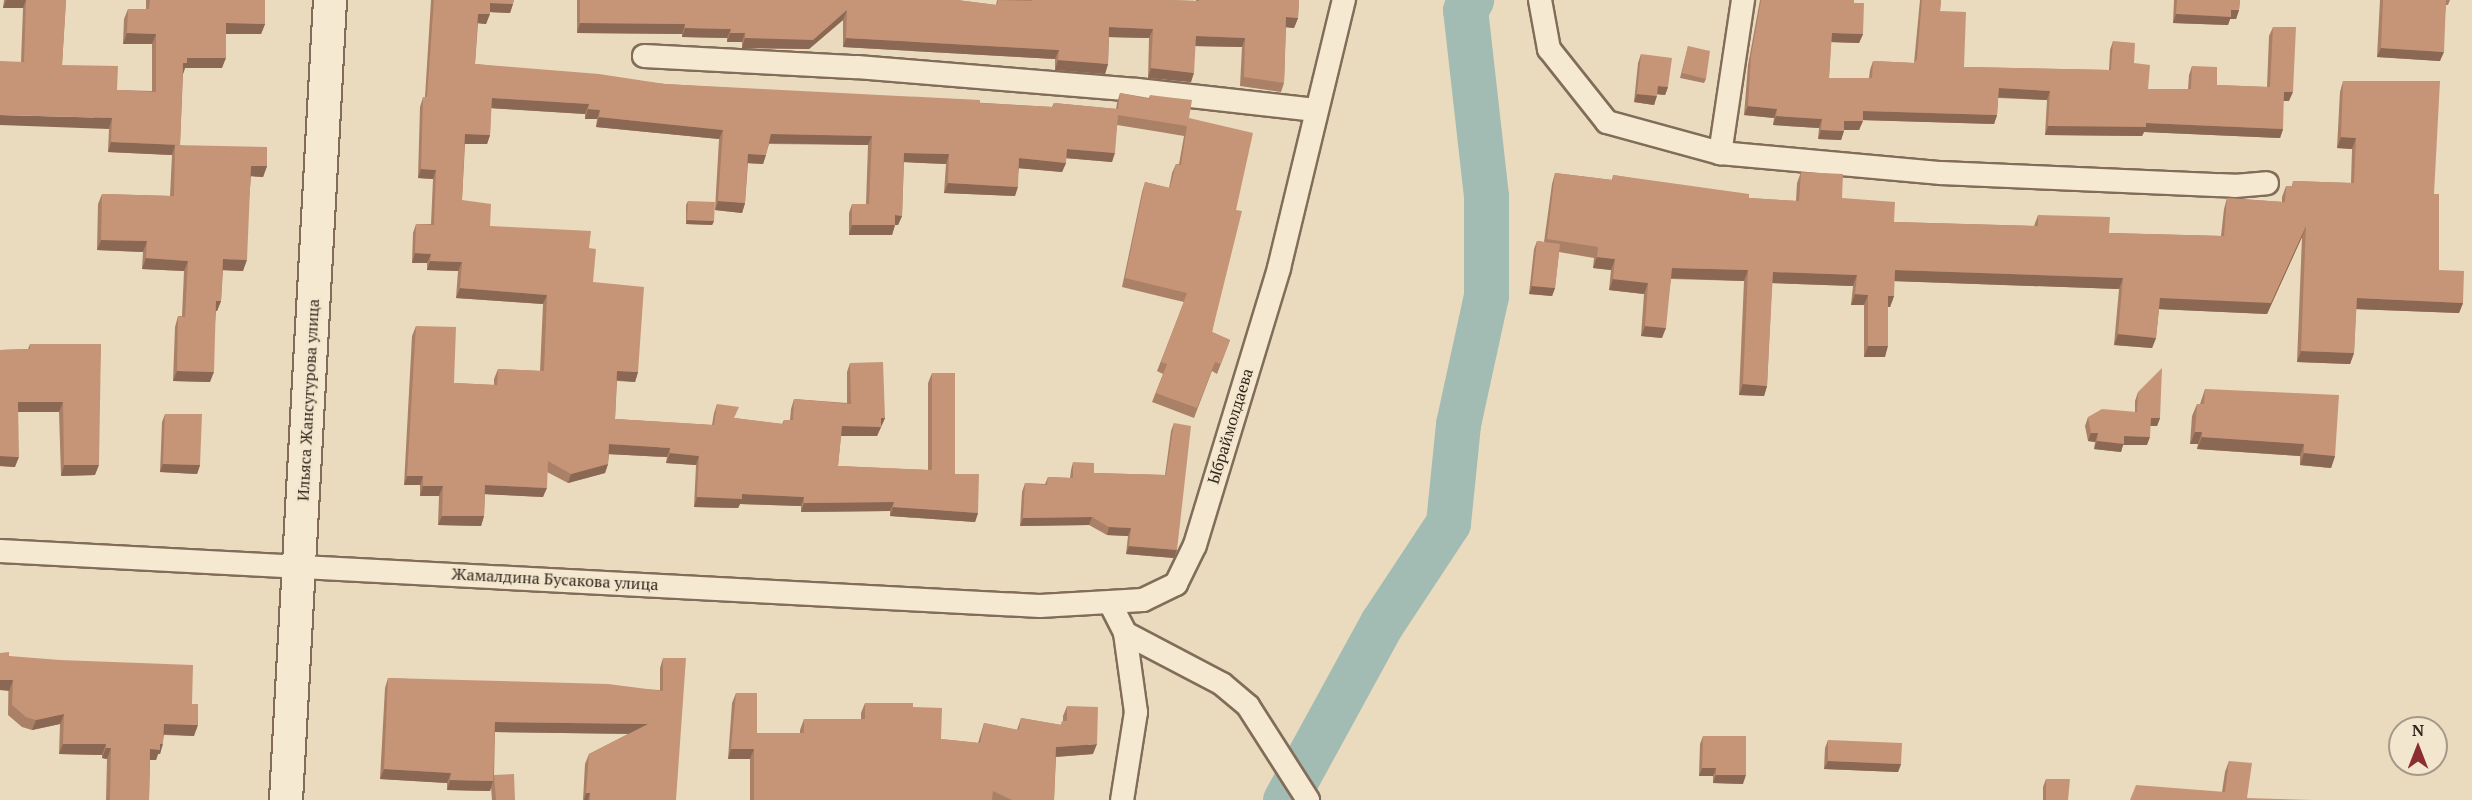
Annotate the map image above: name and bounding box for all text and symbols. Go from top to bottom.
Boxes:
street label: Ильяса Жансугурова улица [293,299,323,501]
street label: Ыбраймолдаева [1203,366,1257,486]
street label: Жамалдина Бусакова улица [451,564,659,594]
north arrow [2388,716,2448,776]
text: N [2412,719,2424,741]

